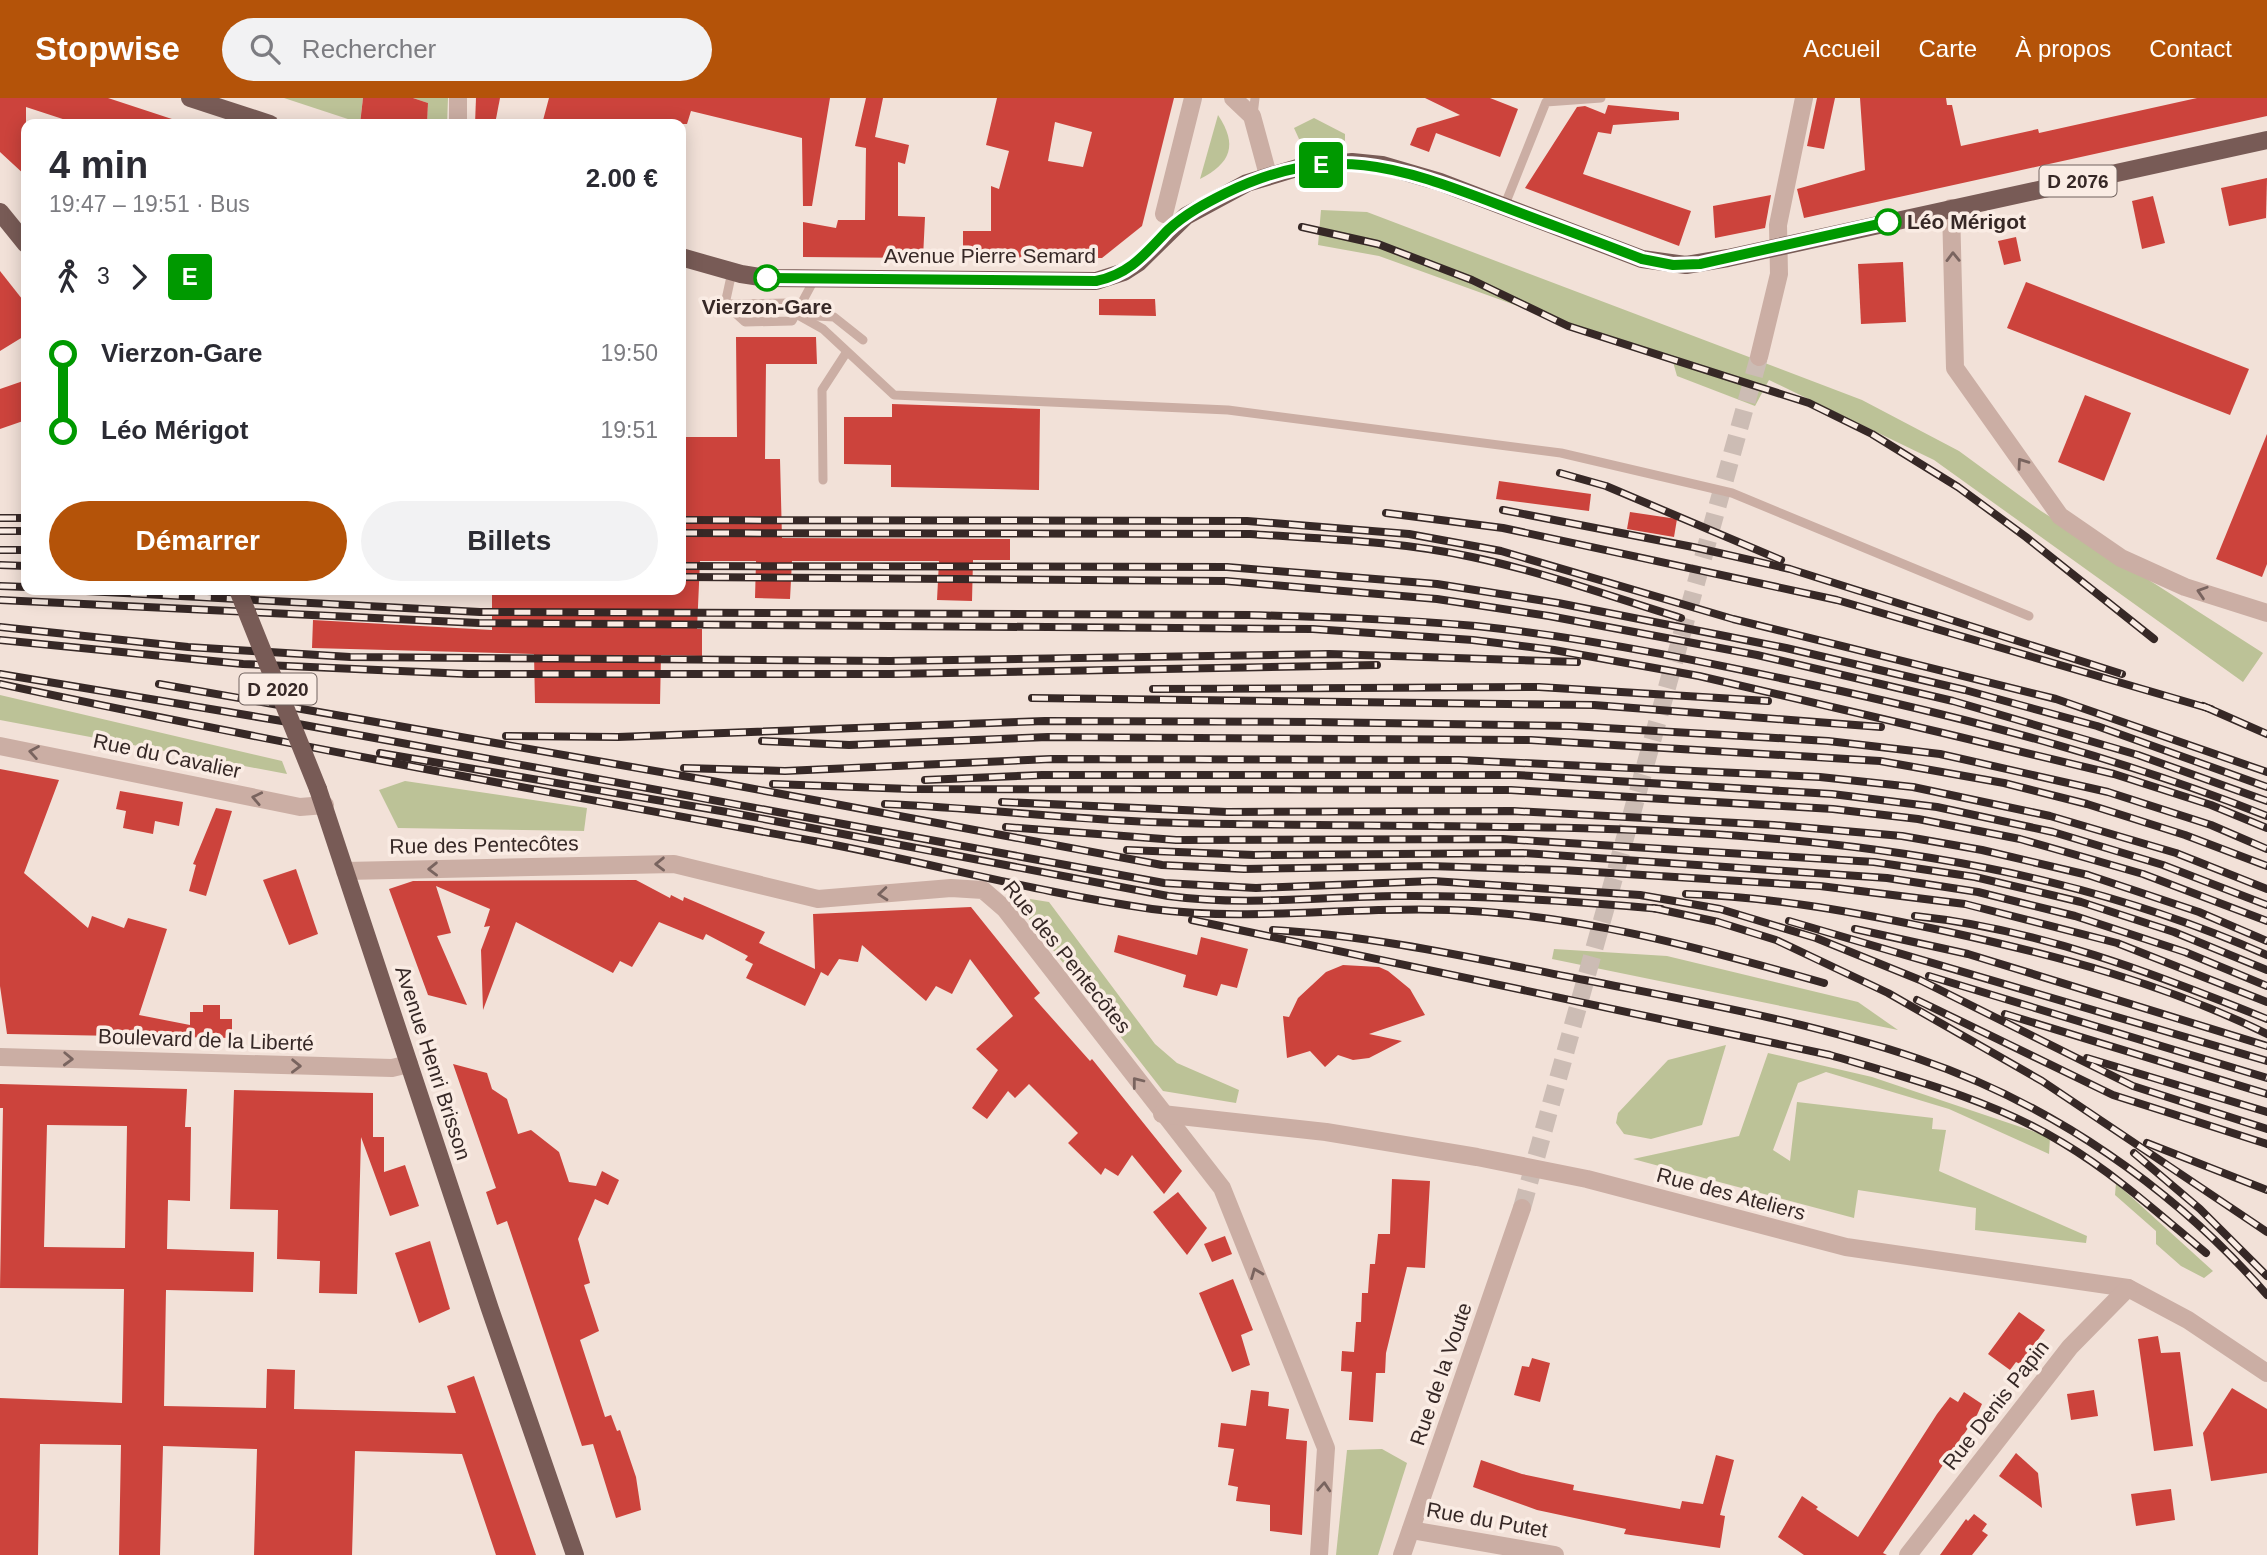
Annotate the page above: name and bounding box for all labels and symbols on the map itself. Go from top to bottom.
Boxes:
line badge: E [1298,142,1344,188]
road number: D 2076 [2039,166,2116,197]
marker: Léo Mérigot [1875,209,1901,235]
place label: Léo Mérigot [1907,210,2026,233]
street label: Avenue Pierre Semard [884,244,1096,267]
one-way arrow [1945,251,1960,262]
marker: Vierzon-Gare [754,265,780,291]
place label: Vierzon-Gare [702,295,832,318]
one-way arrow [2018,458,2030,471]
one-way arrow [2196,586,2208,601]
road number: D 2020 [240,674,316,704]
street label: Rue du Cavalier [91,729,243,782]
one-way arrow [29,745,40,760]
one-way arrow [251,791,263,806]
street label: Rue des Pentecôtes [389,831,579,858]
one-way arrow [655,856,665,872]
one-way arrow [427,861,438,877]
street label: Rue des Pentecôtes [999,876,1136,1037]
one-way arrow [878,886,889,901]
street label: Avenue Henri Brisson [391,963,476,1163]
street label: Boulevard de la Liberté [98,1024,314,1055]
one-way arrow [63,1052,74,1067]
one-way arrow [291,1058,301,1074]
one-way arrow [1133,1077,1146,1090]
street label: Rue des Ateliers [1654,1163,1808,1224]
one-way arrow [1251,1268,1265,1280]
street label: Rue de la Voute [1405,1299,1476,1448]
street label: Rue Denis Papin [1938,1336,2053,1474]
one-way arrow [1316,1481,1331,1492]
street label: Rue du Putet [1425,1498,1550,1542]

